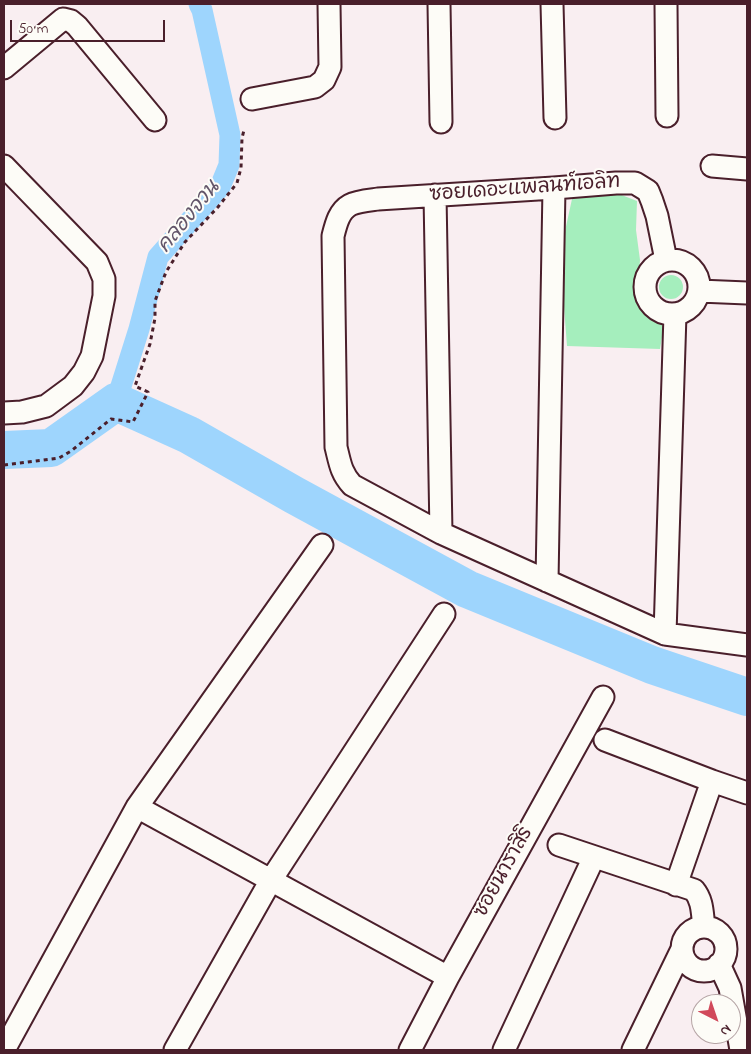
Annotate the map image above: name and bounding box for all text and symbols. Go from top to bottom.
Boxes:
scale bar [12,10,168,42]
text: 50 m [18,18,48,40]
street label: ซอยเดอะแพลนท์เอลิท [429,171,621,209]
water label: คลองจวน [153,177,227,259]
street label: ซอยนาราสิริ [470,823,540,923]
north arrow [691,994,741,1044]
text: N [715,1019,736,1041]

